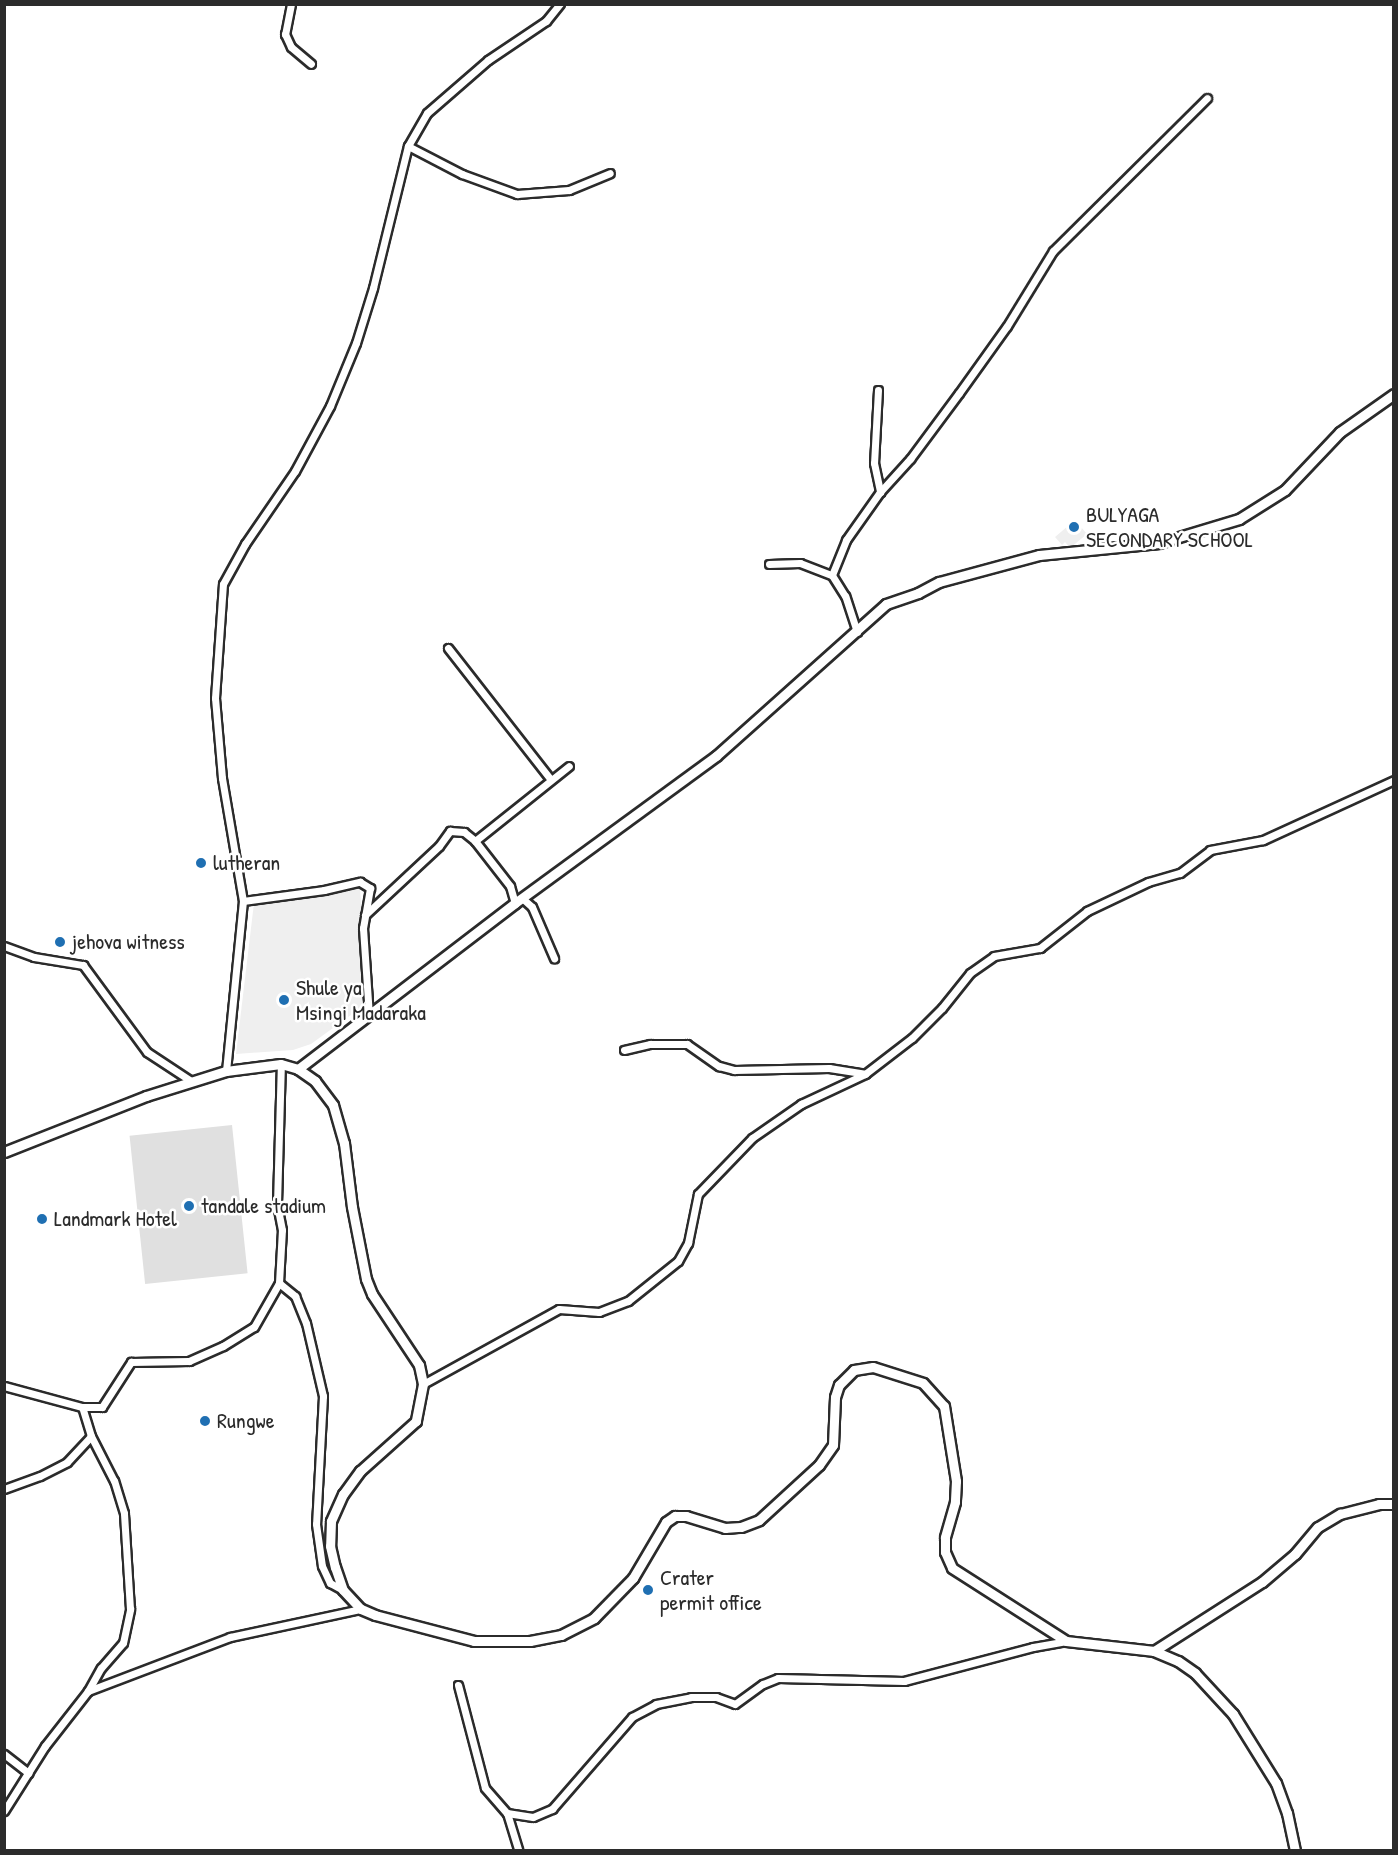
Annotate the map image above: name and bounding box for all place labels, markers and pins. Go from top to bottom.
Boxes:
place label: BULYAGA SECONDARY SCHOOL [1086,501,1253,552]
marker: BULYAGA SECONDARY SCHOOL [1067,520,1081,534]
place label: lutheran [213,850,280,876]
marker: lutheran [194,856,208,870]
place label: jehova witness [72,929,185,955]
marker: jehova witness [53,935,67,949]
place label: Shule ya Msingi Madaraka [296,974,426,1026]
marker: Shule ya Msingi Madaraka [277,993,291,1007]
place label: tandale stadium [201,1193,326,1219]
marker: tandale stadium [182,1199,196,1213]
place label: Landmark Hotel [54,1206,177,1232]
marker: Landmark Hotel [35,1212,49,1226]
place label: Rungwe [217,1408,274,1434]
marker: Rungwe [198,1414,212,1428]
place label: Crater permit office [660,1564,762,1616]
marker: Crater permit office [641,1583,655,1597]

